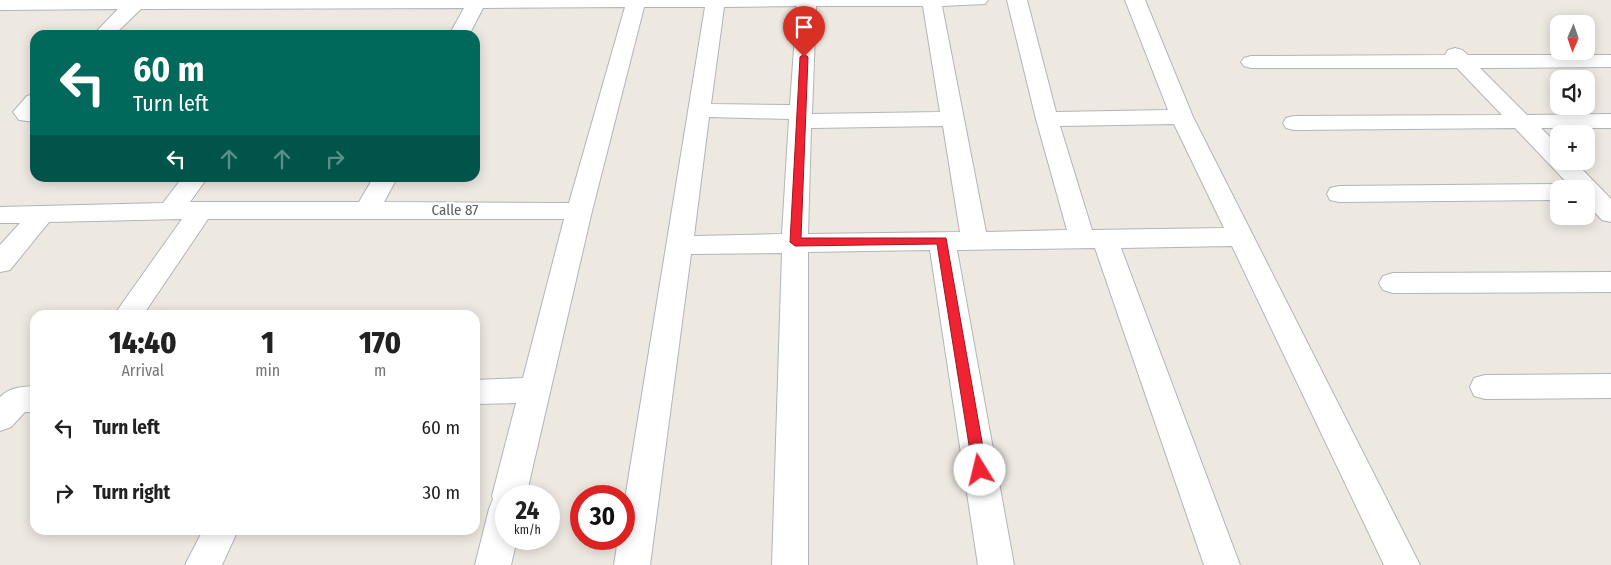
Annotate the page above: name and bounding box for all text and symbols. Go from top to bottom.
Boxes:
pin [783,6,825,57]
icon: arrive [790,13,818,41]
north arrow [1550,15,1595,60]
map controls [1550,15,1595,225]
text: 60 m [133,48,204,90]
icon: left [50,50,115,115]
button: sound [1550,70,1595,115]
text: Turn left [133,90,209,117]
button: + [1550,125,1595,170]
icon: left [162,145,190,173]
icon: ahead [215,145,243,173]
icon: ahead [268,145,296,173]
icon: right [321,145,349,173]
button: − [1550,180,1595,225]
street label: Calle 87 [432,201,478,219]
text: 14:40 [109,325,177,361]
text: 1 [261,325,274,361]
text: 170 [359,325,401,361]
text: Arrival [121,361,164,380]
text: min [255,361,280,380]
text: m [374,361,386,380]
icon: left [50,414,78,442]
text: Turn left [93,416,160,439]
text: 60 m [422,416,460,439]
position arrow [953,443,1005,495]
icon: right [50,479,78,507]
text: Turn right [93,481,170,504]
text: 30 m [422,481,460,504]
speed limit sign: 30 [570,485,635,550]
text: 24 [516,496,539,526]
text: km/h [514,523,541,537]

